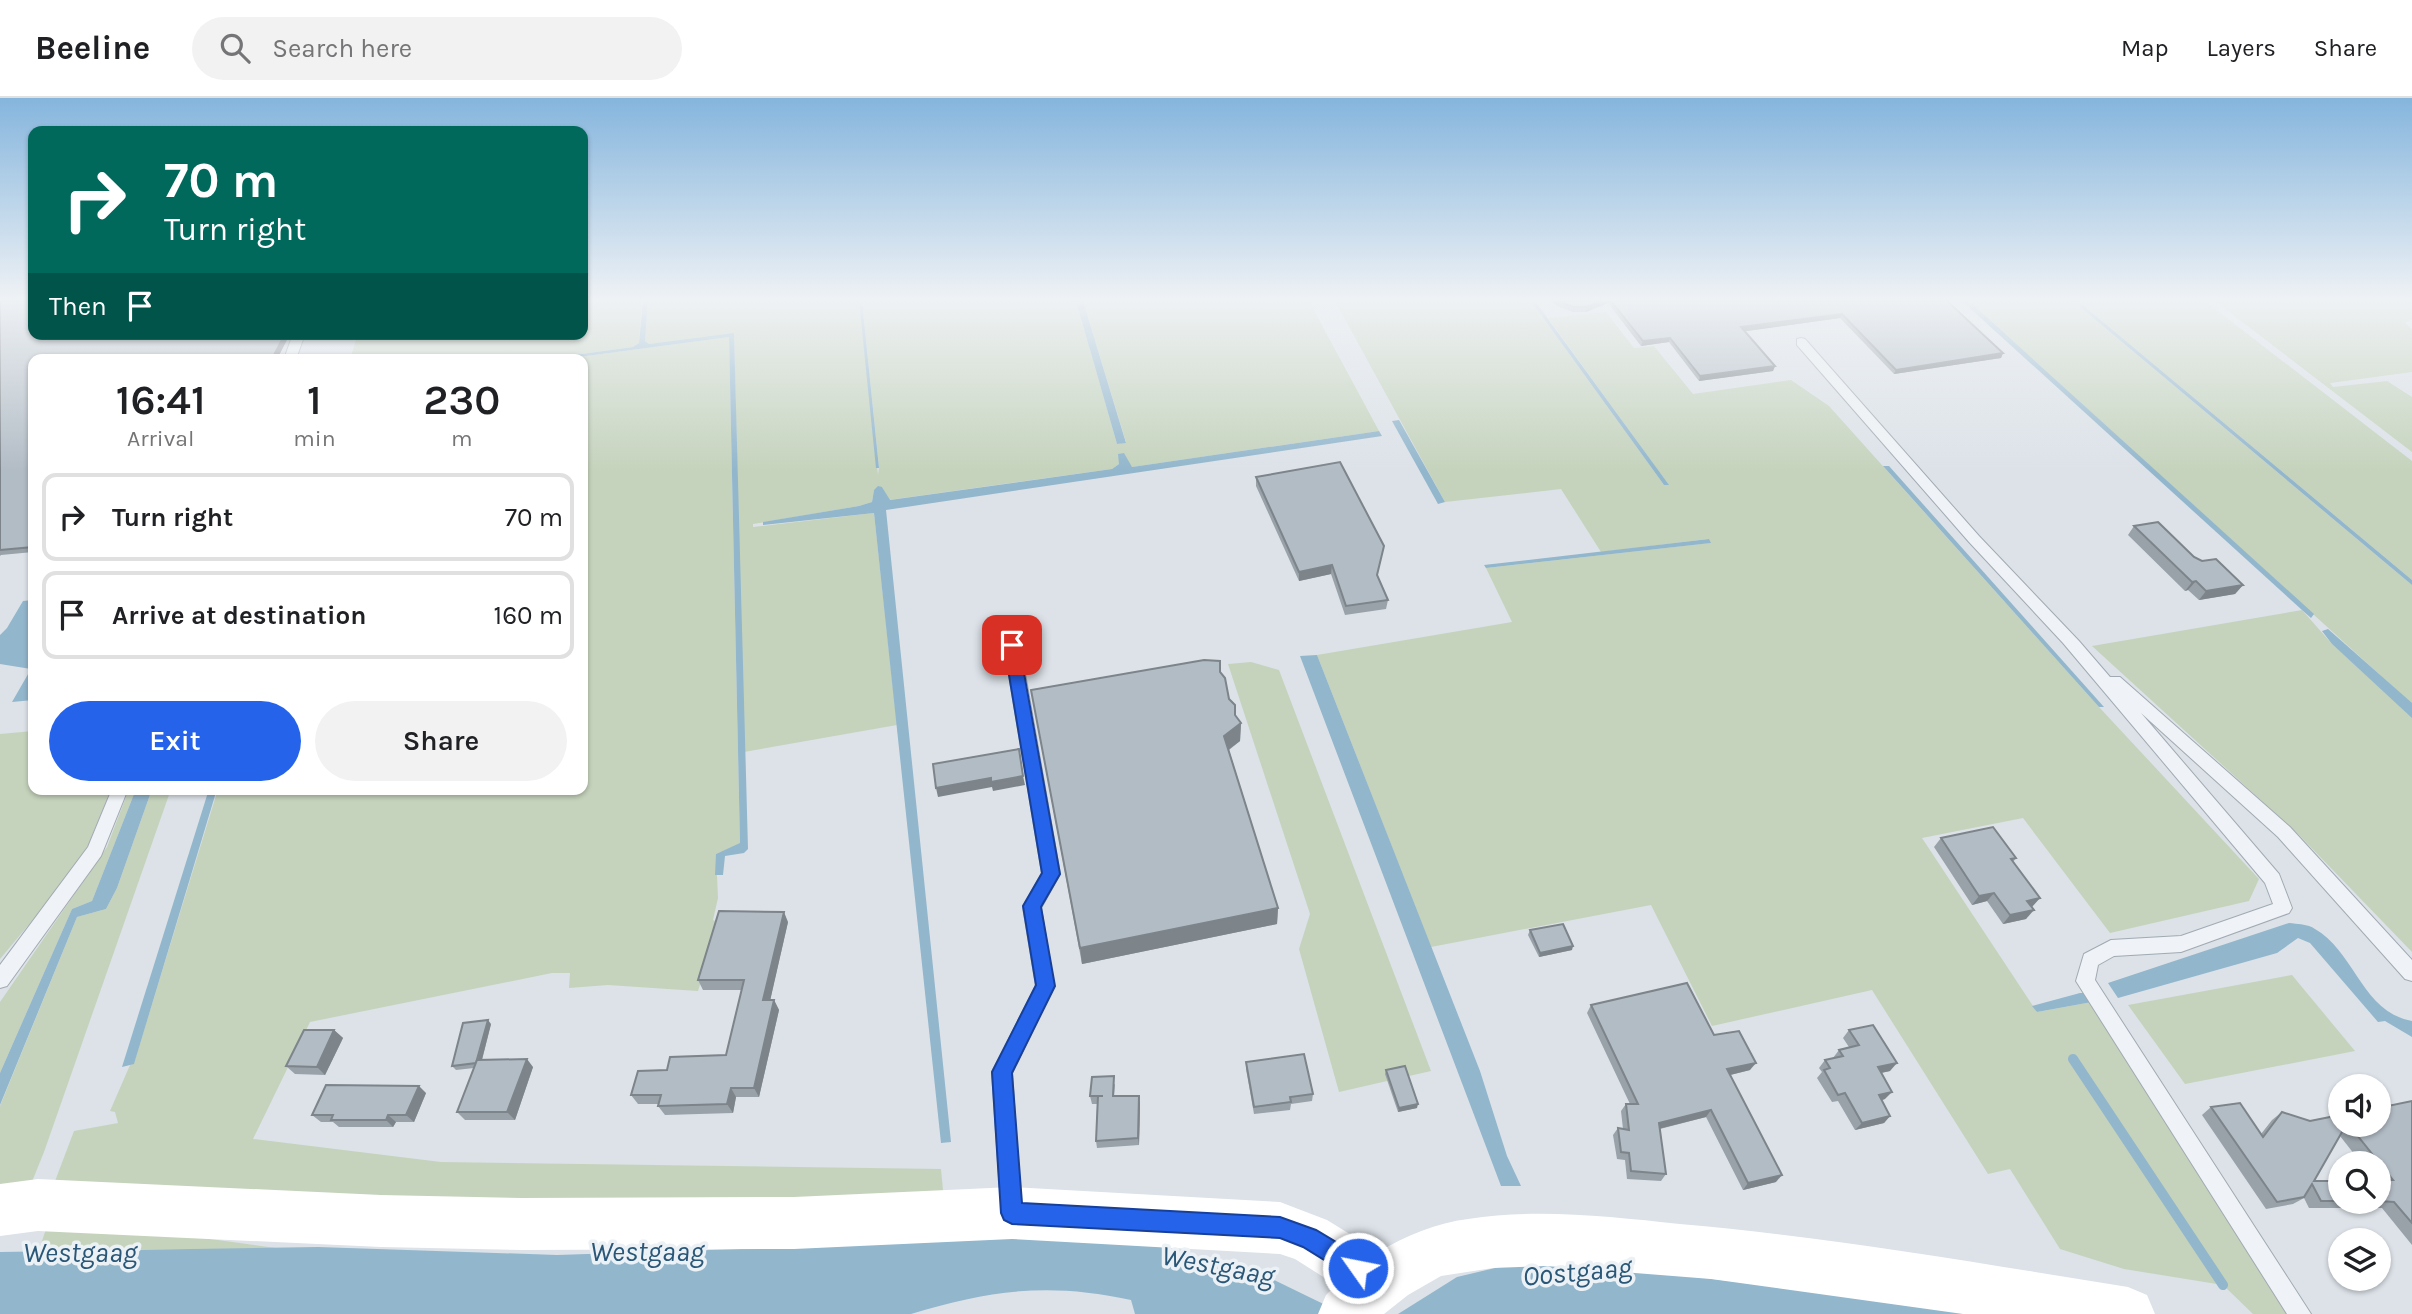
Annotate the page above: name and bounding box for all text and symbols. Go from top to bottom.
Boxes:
search box [192,17,682,80]
text: Beeline [35,29,150,67]
icon: search [216,29,254,67]
text: Search here [272,33,412,64]
text: Map [2121,34,2169,62]
text: Layers [2207,34,2276,62]
text: Share [2314,34,2377,62]
text: 70 m [164,152,278,209]
icon: right [49,154,140,245]
text: Turn right [164,211,306,248]
icon: arrive [121,287,159,325]
text: Then [49,291,107,322]
text: 16:41 [116,375,206,425]
text: 1 [307,375,322,425]
text: 230 [423,375,500,425]
text: Arrival [127,425,194,452]
text: min [293,425,336,452]
text: m [451,425,473,452]
icon: right [53,498,91,536]
text: Turn right [112,502,233,533]
text: 70 m [505,502,563,533]
icon: arrive [53,596,91,634]
text: Arrive at destination [112,600,366,631]
text: 160 m [494,600,563,631]
pin [982,615,1042,675]
icon: arrive [993,626,1031,664]
button: Exit [49,701,301,781]
button: Share [315,701,567,781]
map controls [2328,1074,2391,1291]
button: sound [2328,1074,2391,1137]
button: search [2328,1151,2391,1214]
button: layers [2328,1228,2391,1291]
position arrow [1321,1231,1395,1305]
water label: Westgaag [590,1235,706,1268]
water label: Westgaag [23,1236,139,1269]
water label: Westgaag [1159,1238,1279,1293]
water label: Oostgaag [1521,1250,1635,1293]

